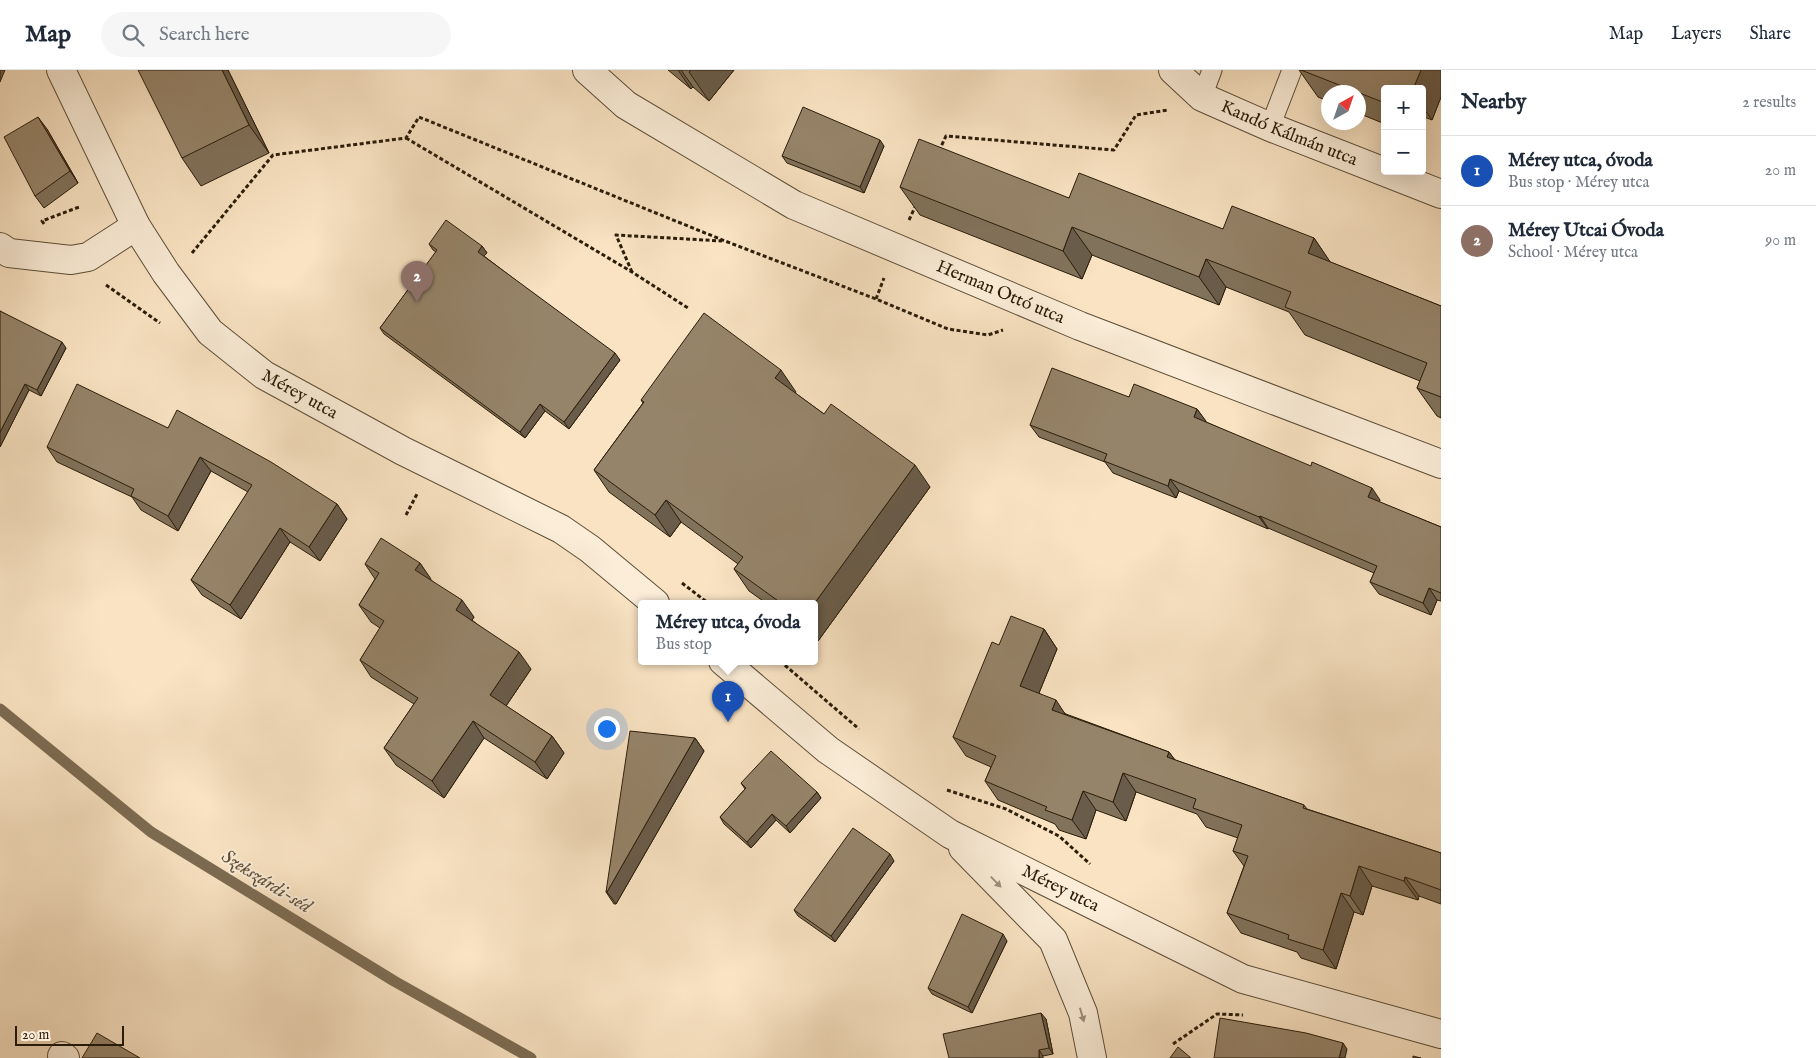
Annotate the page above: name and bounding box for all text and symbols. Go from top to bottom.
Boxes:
search box [101,12,451,57]
text: Map [25,19,71,50]
icon: search [119,21,147,49]
text: Search here [159,23,250,47]
text: Map [1609,23,1643,46]
text: Layers [1671,23,1722,46]
text: Share [1750,23,1791,46]
north arrow [1321,85,1366,130]
map controls [1381,85,1426,175]
button: + [1381,85,1426,130]
text: Nearby [1461,89,1526,116]
text: 2 results [1742,93,1796,113]
street label: Kandó Kálmán utca [1217,95,1361,172]
button: − [1381,130,1426,175]
text: Mérey utca, óvoda [1508,149,1653,173]
text: 1 [1474,161,1480,181]
text: 20 m [1765,161,1796,181]
text: Bus stop · Mérey utca [1508,173,1649,193]
text: Mérey Utcai Óvoda [1508,219,1664,243]
text: 2 [1473,231,1481,251]
text: 90 m [1765,231,1796,251]
text: School · Mérey utca [1508,243,1638,263]
street label: Herman Ottó utca [933,255,1068,330]
pin: 2 [401,261,433,302]
street label: Mérey utca [257,364,342,425]
popup [638,600,818,665]
text: Mérey utca, óvoda [656,611,800,635]
text: Bus stop [656,635,712,655]
pin: 1 [712,681,744,722]
your location [594,716,620,742]
water label: Szekszárdi-séd [216,845,316,920]
street label: Mérey utca [1018,860,1103,918]
one-way arrow [990,875,1002,887]
one-way arrow [1079,1008,1087,1023]
scale bar [15,1023,124,1046]
text: 20 m [22,1026,49,1044]

